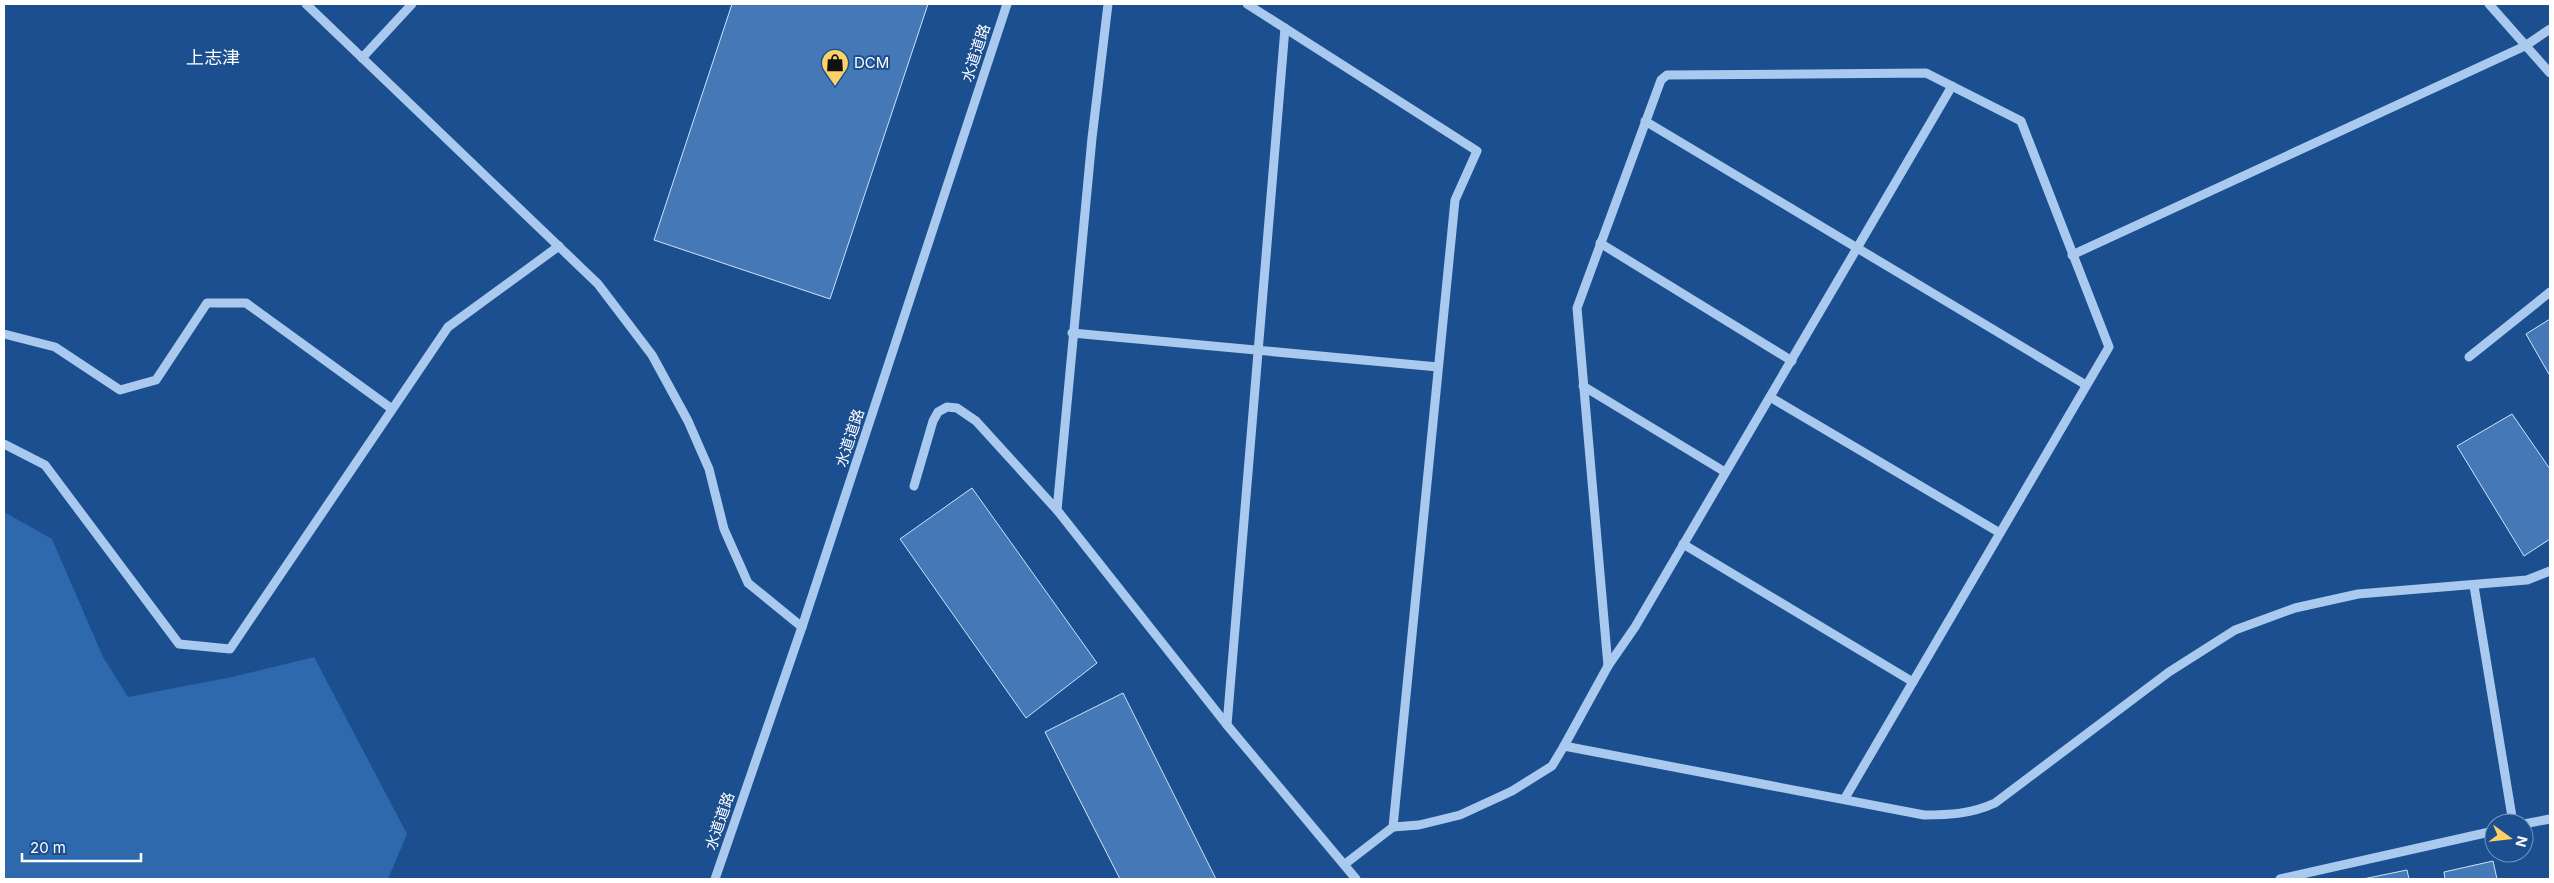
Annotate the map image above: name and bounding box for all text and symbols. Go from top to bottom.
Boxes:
street label: 水道道路 [957,21,994,84]
district label: 上志津 [186,47,240,68]
shop icon: DCM [820,48,850,87]
place label: DCM [854,53,889,72]
street label: 水道道路 [831,406,868,469]
street label: 水道道路 [701,789,738,852]
north arrow [2484,813,2534,863]
scale bar [22,830,141,862]
text: N [2512,834,2532,849]
text: 20 m [30,838,66,857]

